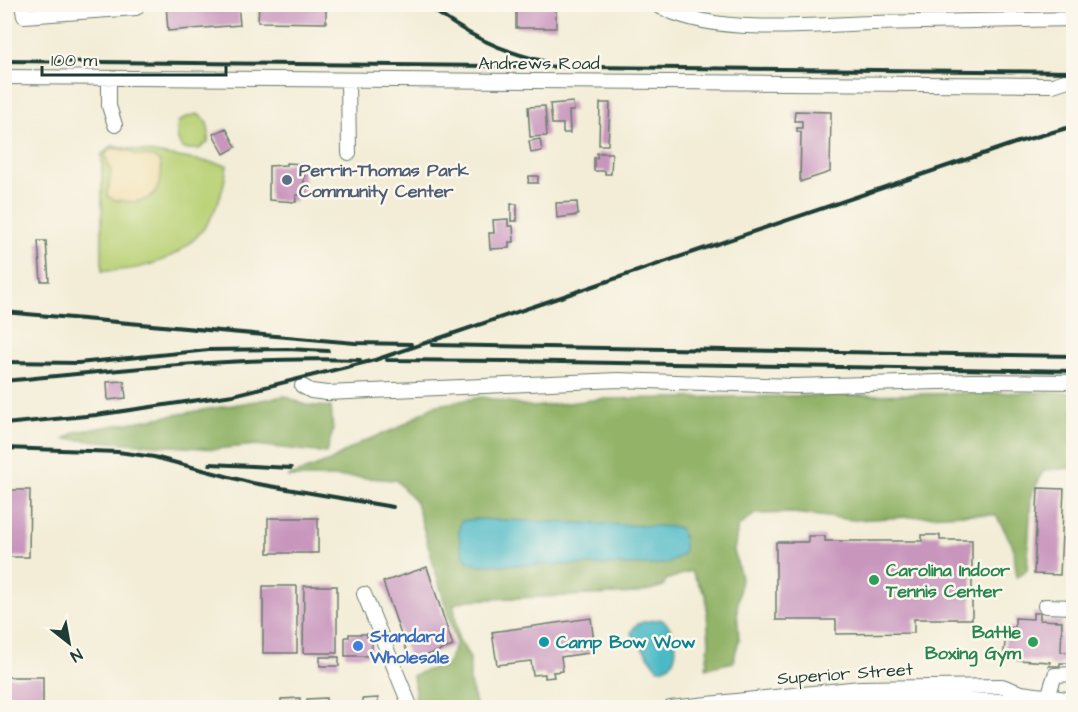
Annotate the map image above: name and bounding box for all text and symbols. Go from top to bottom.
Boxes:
scale bar [42,39,226,77]
text: 100 m [51,48,97,73]
street label: Andrews Road [478,51,600,76]
place label: Perrin-Thomas Park Community Center [299,158,470,205]
marker: Perrin-Thomas Park Community Center [280,173,294,187]
place label: Carolina Indoor Tennis Center [885,558,1010,604]
marker: Carolina Indoor Tennis Center [867,573,881,587]
north arrow [39,613,99,673]
place label: Battle Boxing Gym [925,620,1022,667]
place label: Standard Wholesale [369,624,450,670]
place label: Camp Bow Wow [556,630,696,655]
marker: Camp Bow Wow [537,635,551,649]
marker: Battle Boxing Gym [1026,635,1040,649]
marker: Standard Wholesale [351,639,365,653]
text: N [66,643,86,667]
street label: Superior Street [776,657,914,691]

